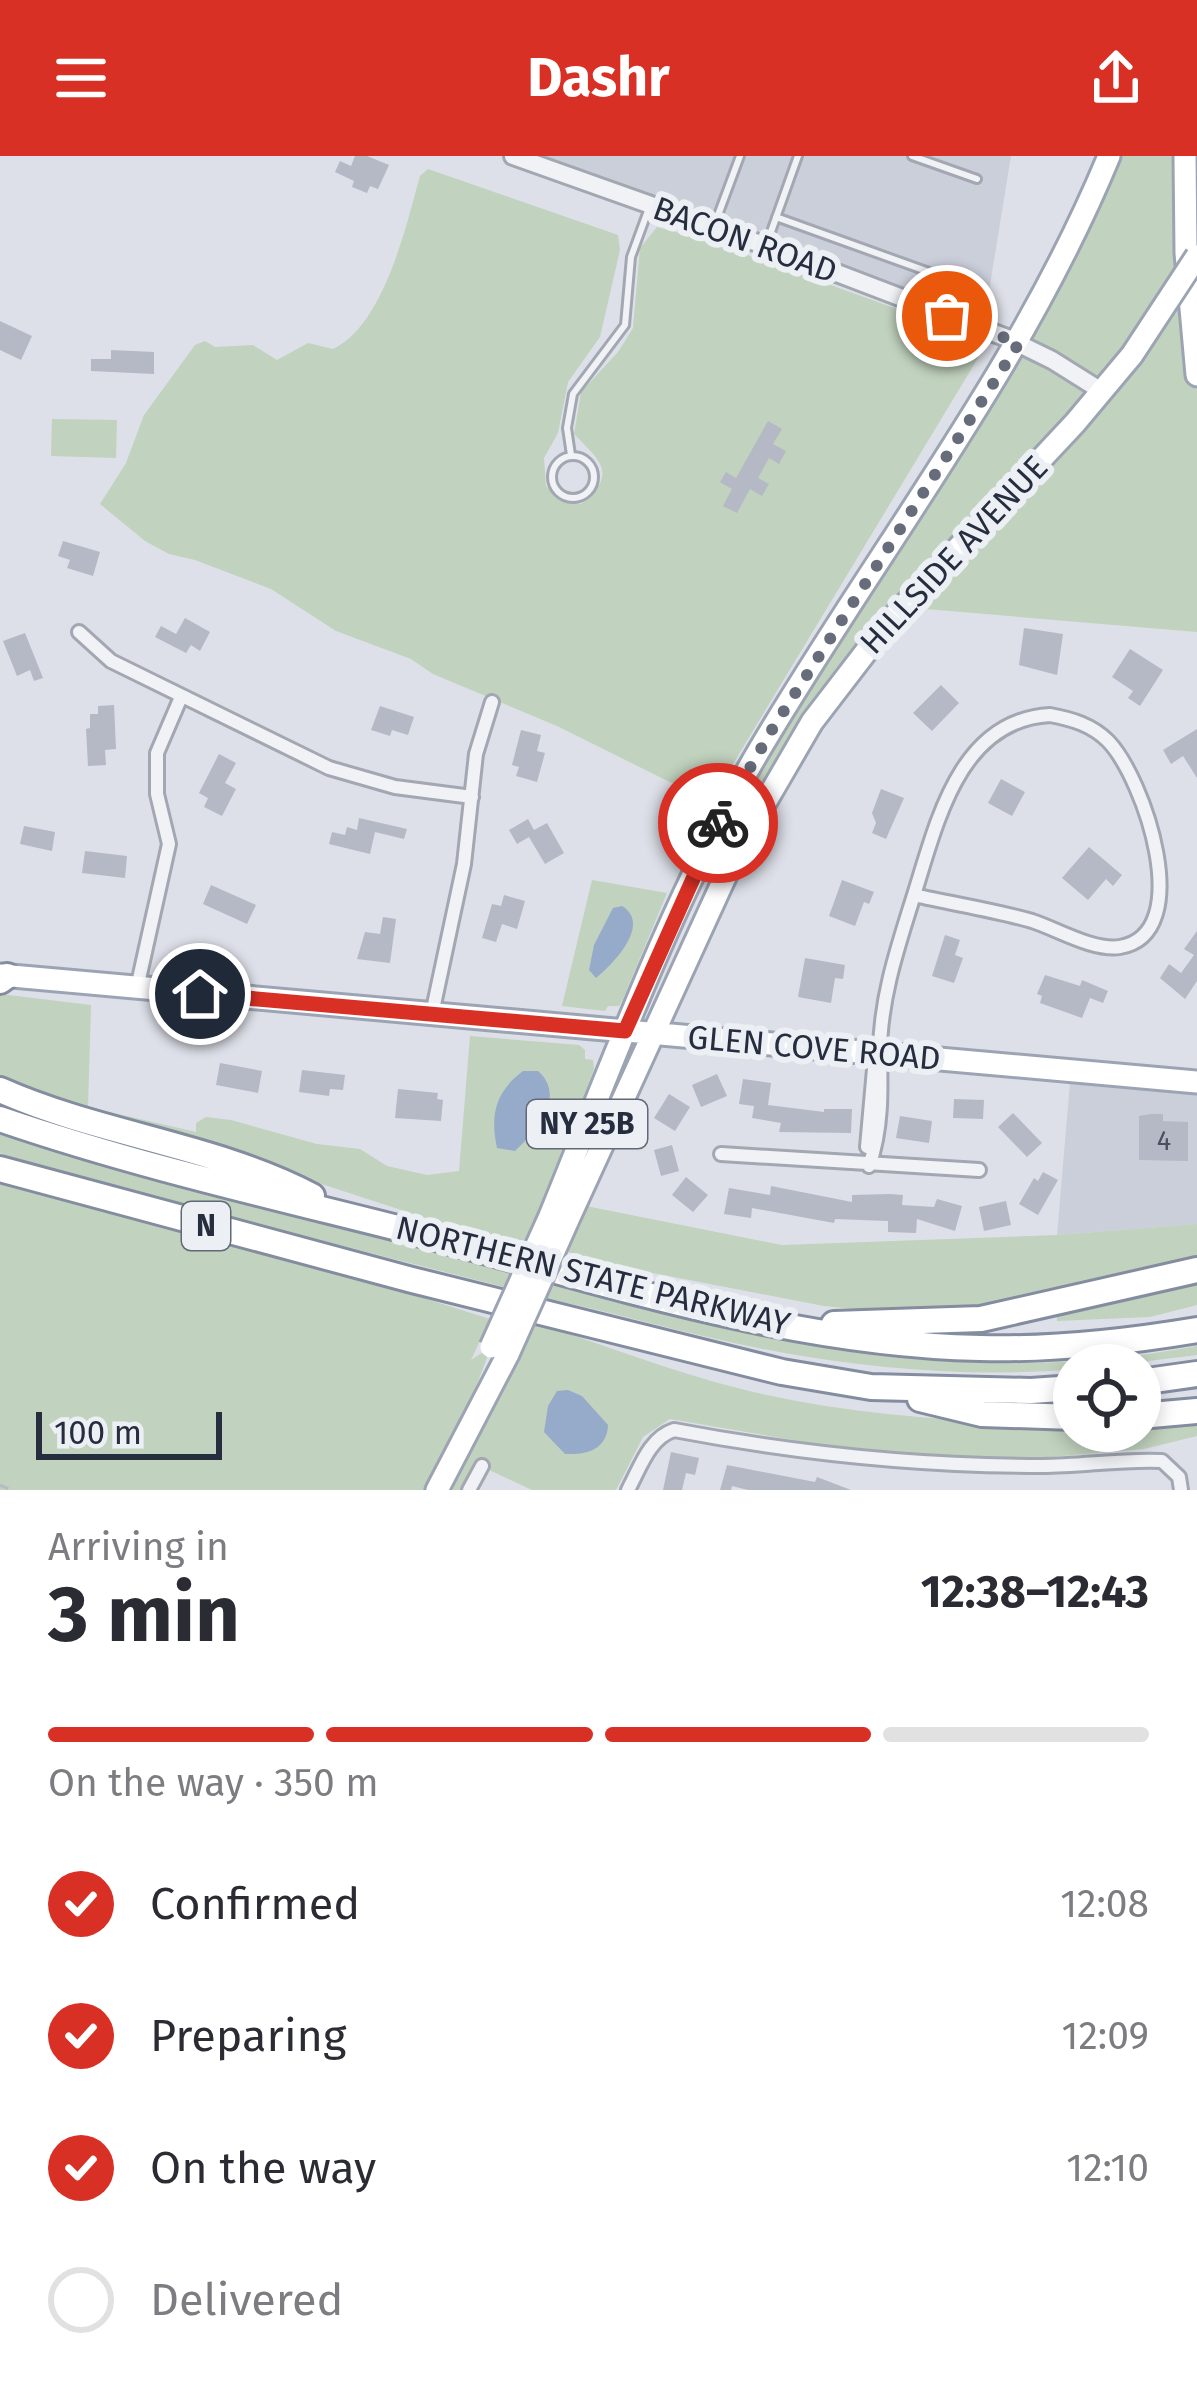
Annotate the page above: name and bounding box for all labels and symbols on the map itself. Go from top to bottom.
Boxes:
street label: BACON ROAD [648,188,842,292]
pin [896,265,998,367]
street label: HILLSIDE AVENUE [852,448,1056,662]
courier [658,763,778,883]
pin [149,943,251,1045]
street label: GLEN COVE ROAD [686,1017,942,1079]
road number: NY 25B [527,1100,647,1148]
house number: 4 [1157,1125,1171,1157]
road number: N [182,1202,230,1250]
street label: NORTHERN STATE PARKWAY [392,1208,794,1344]
scale bar [36,1406,222,1459]

